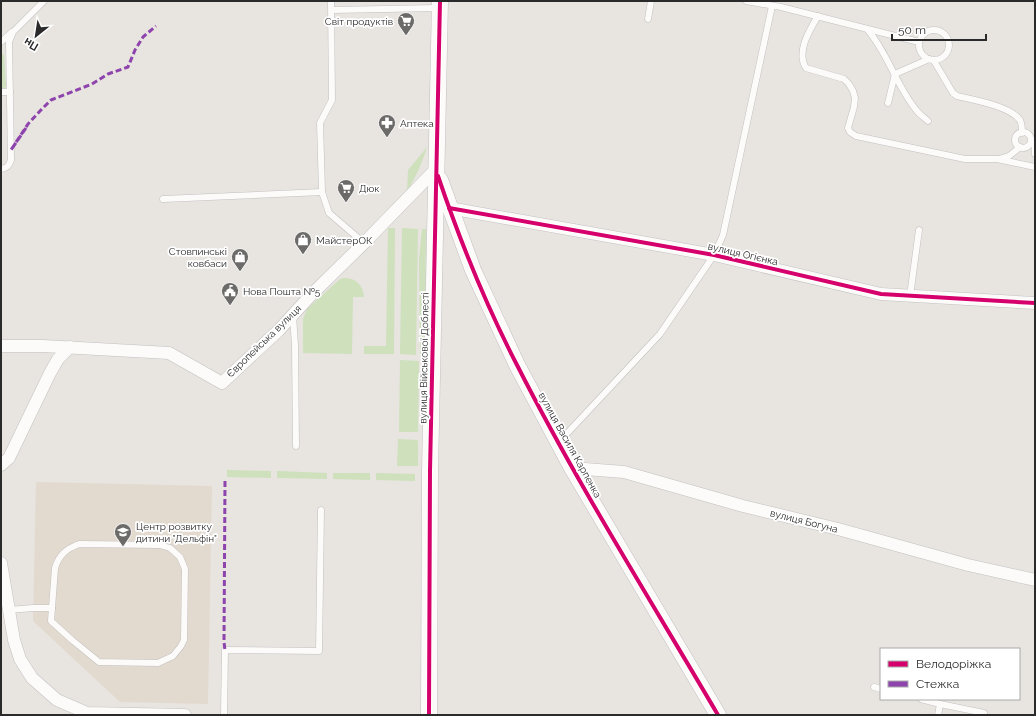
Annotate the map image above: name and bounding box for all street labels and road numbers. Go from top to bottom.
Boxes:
street label: вулиця Огієнка [707,241,779,267]
street label: вулиця Військової Доблесті [417,292,431,424]
street label: Європейська вулиця [225,303,303,379]
street label: вулиця Василя Карпенка [536,390,604,500]
street label: вулиця Богуна [769,507,839,535]

